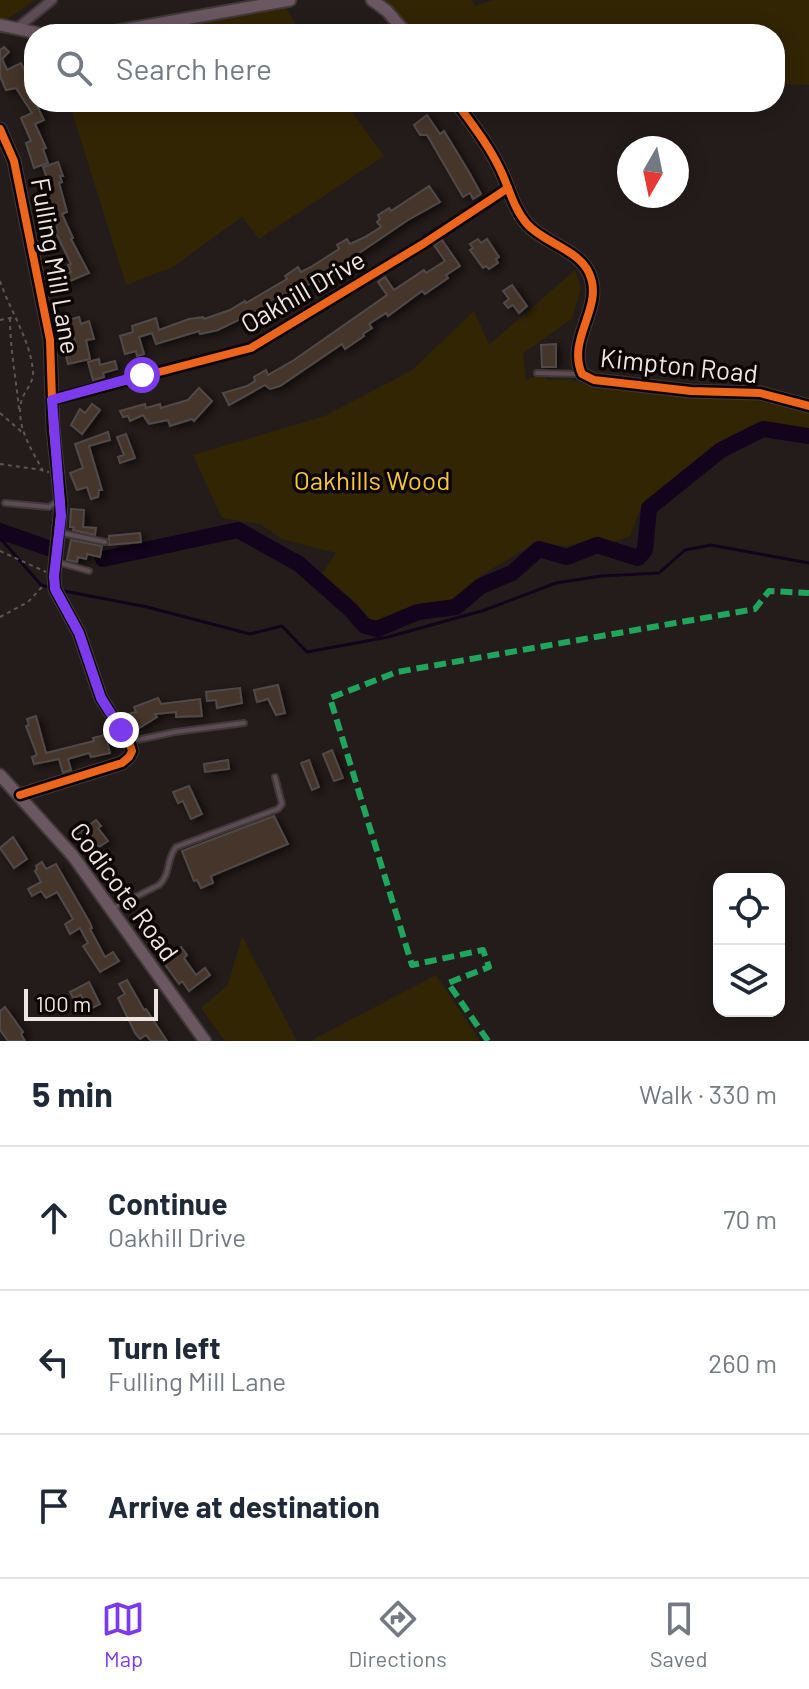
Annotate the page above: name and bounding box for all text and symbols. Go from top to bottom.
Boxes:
search box [24,24,785,112]
icon: search [52,46,96,90]
text: Search here [116,50,272,86]
north arrow [617,136,689,208]
street label: Fulling Mill Lane [26,175,87,356]
street label: Oakhill Drive [235,243,370,339]
street label: Kimpton Road [599,341,760,388]
route start [124,357,160,393]
park label: Oakhills Wood [294,464,450,495]
route end [103,712,139,748]
street label: Codicote Road [65,816,186,966]
map controls [713,873,785,1017]
button: locate [713,873,785,945]
button: layers [713,945,785,1017]
scale bar [24,985,158,1021]
text: 100 m [36,990,91,1016]
text: 5 min [32,1073,113,1114]
text: Walk · 330 m [639,1078,777,1109]
text: Continue [108,1185,228,1221]
icon: ahead [32,1196,76,1240]
text: 70 m [723,1203,777,1234]
text: Oakhill Drive [108,1221,246,1252]
text: Turn left [108,1329,221,1365]
icon: left [32,1340,76,1384]
text: 260 m [708,1347,777,1378]
text: Fulling Mill Lane [108,1365,286,1396]
icon: arrive [32,1484,76,1528]
text: Arrive at destination [108,1488,380,1524]
tab: Map [101,1597,145,1671]
tab: Directions [348,1597,447,1671]
tab: Saved [650,1597,707,1671]

